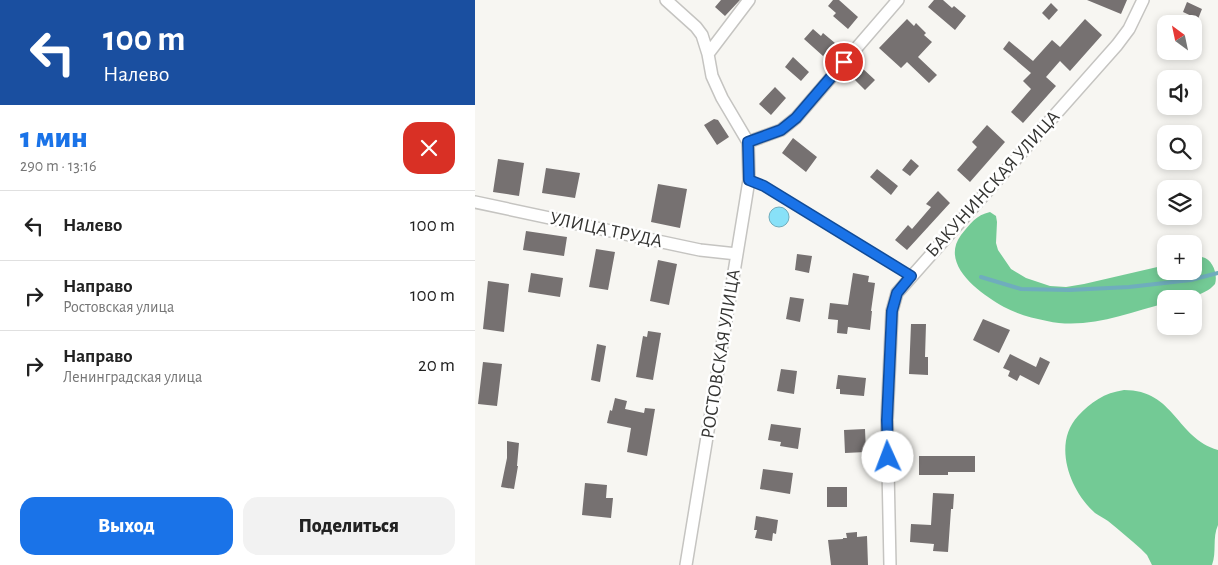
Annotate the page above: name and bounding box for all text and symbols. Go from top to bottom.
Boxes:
north arrow [1157,15,1203,60]
map controls [1157,15,1202,335]
icon: left [20,20,85,85]
text: 100 m [103,22,186,57]
pin [823,41,865,83]
icon: arrive [830,48,858,76]
text: Налево [103,63,169,85]
button: sound [1157,70,1202,115]
street label: БАКУНИНСКАЯ УЛИЦА [922,107,1064,261]
button: close [403,122,455,174]
text: 1 мин [20,123,88,153]
button: search [1157,125,1202,170]
text: 290 m · 13:16 [20,158,96,174]
button: layers [1157,180,1202,225]
street label: УЛИЦА ТРУДА [548,209,664,251]
icon: left [20,212,48,240]
text: Налево [63,216,122,235]
text: 100 m [410,216,455,235]
button: + [1157,235,1202,280]
street label: РОСТОВСКАЯ УЛИЦА [698,268,744,440]
text: Направо [63,277,133,296]
icon: right [20,282,48,310]
text: 100 m [410,286,455,305]
button: − [1157,290,1202,335]
text: Ростовская улица [63,299,174,315]
text: Направо [63,347,133,366]
icon: right [20,352,48,380]
text: 20 m [418,356,455,375]
text: Ленинградская улица [63,369,202,385]
position arrow [861,430,913,482]
button: Выход [20,497,233,555]
button: Поделиться [243,497,455,555]

